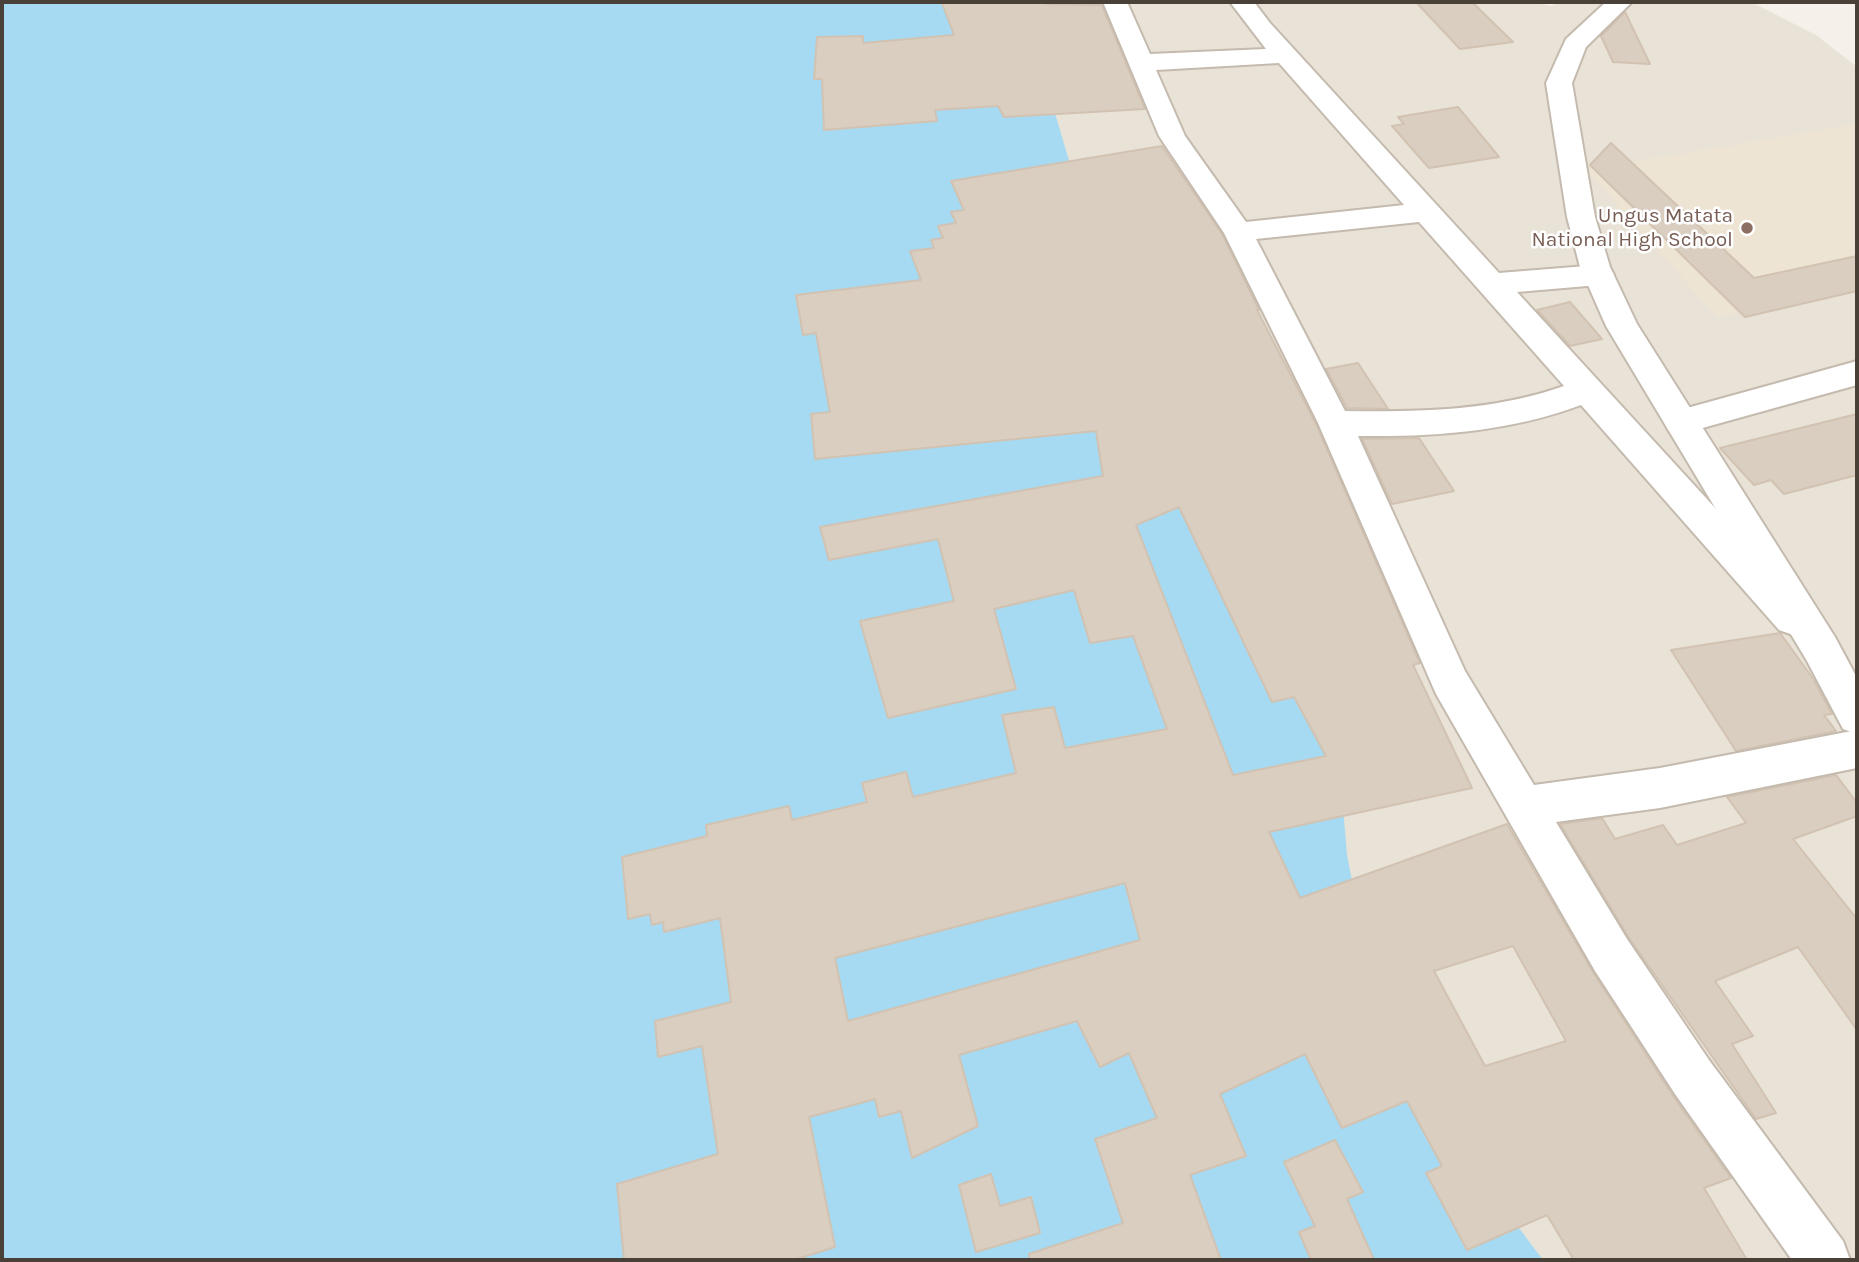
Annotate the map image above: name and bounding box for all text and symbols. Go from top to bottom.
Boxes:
place label: Ungus Matata National High School [1531,203,1733,253]
marker: Ungus Matata National High School [1739,220,1755,236]

